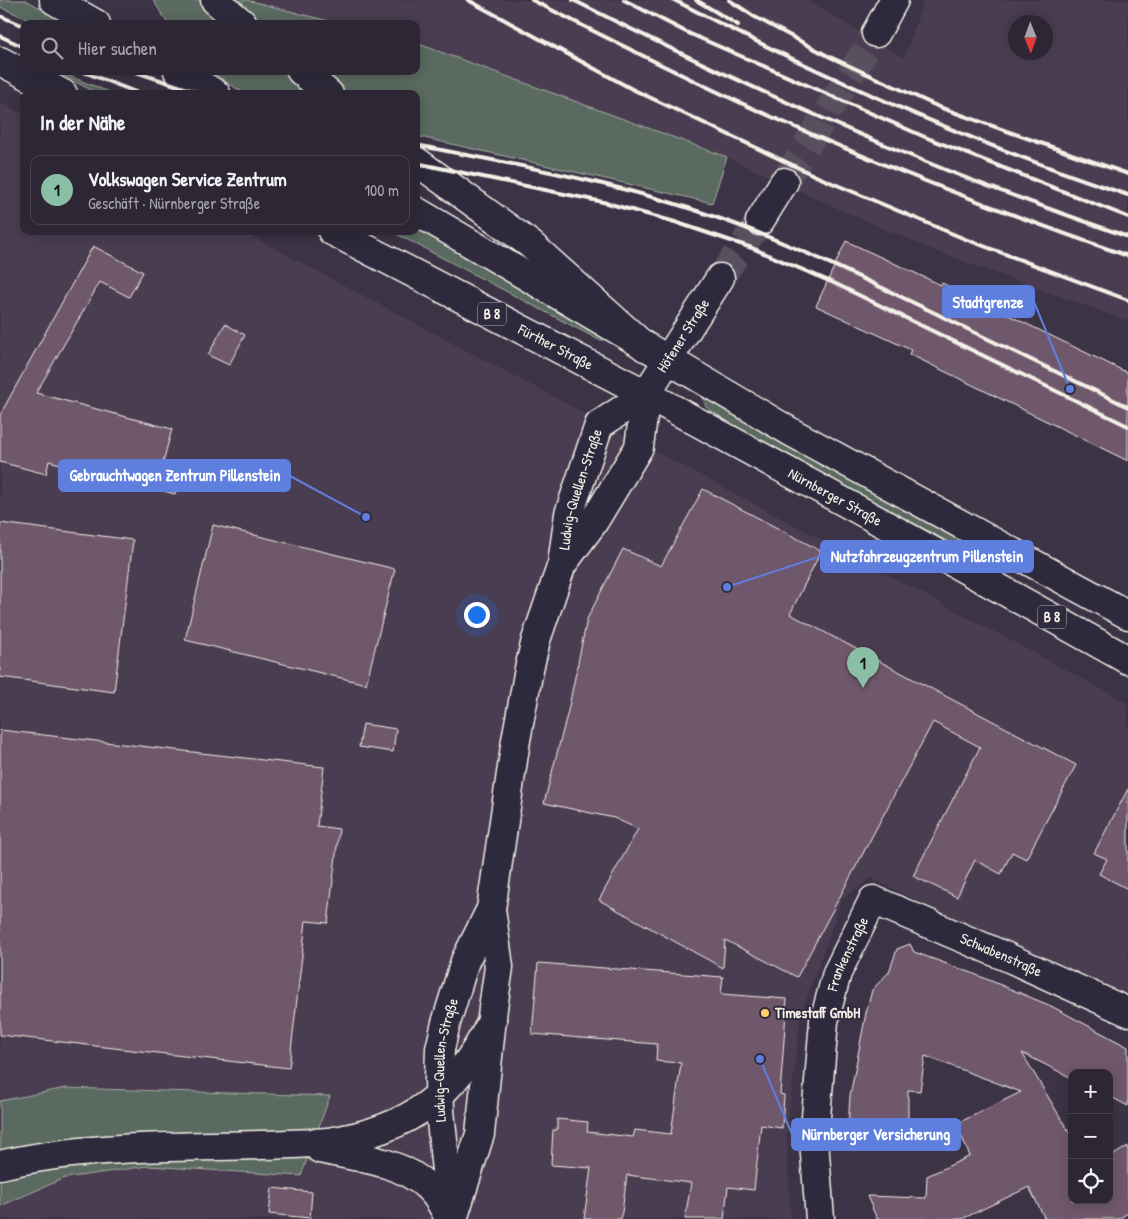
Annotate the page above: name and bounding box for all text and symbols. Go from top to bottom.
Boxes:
north arrow [1008,15,1053,60]
search box [20,20,420,75]
icon: search [38,34,66,62]
text: Hier suchen [78,35,157,61]
text: In der Nähe [40,108,125,137]
text: Volkswagen Service Zentrum [88,166,287,192]
text: 1 [54,179,60,201]
text: 100 m [364,179,399,201]
text: Geschäft · Nürnberger Straße [88,192,260,214]
callout: Stadtgrenze [943,286,1034,317]
text: Stadtgrenze [953,291,1024,314]
street label: Höfener Straße [651,294,714,376]
road number: B 8 [478,302,506,326]
street label: Fürther Straße [514,318,597,375]
street label: Ludwig-Quellen-Straße [553,426,607,551]
callout: Gebrauchtwagen Zentrum Pillenstein [59,460,290,491]
street label: Nürnberger Straße [784,462,886,531]
text: Gebrauchtwagen Zentrum Pillenstein [70,464,280,487]
callout: Nutzfahrzeugzentrum Pillenstein [821,541,1033,572]
text: Nutzfahrzeugzentrum Pillenstein [831,545,1023,568]
your location [464,602,490,628]
road number: B 8 [1038,606,1066,628]
pin: 1 [847,647,879,688]
street label: Frankenstraße [821,913,873,994]
street label: Schwabenstraße [957,927,1046,982]
street label: Ludwig-Quellen-Straße [428,995,463,1123]
place label: Timestaff GmbH [774,1002,860,1023]
marker: Timestaff GmbH [759,1007,771,1019]
map controls [1068,1069,1113,1204]
button: + [1068,1069,1113,1114]
button: − [1068,1114,1113,1159]
callout: Nürnberger Versicherung [792,1119,960,1150]
text: Nürnberger Versicherung [802,1123,950,1146]
button: locate [1068,1159,1113,1204]

